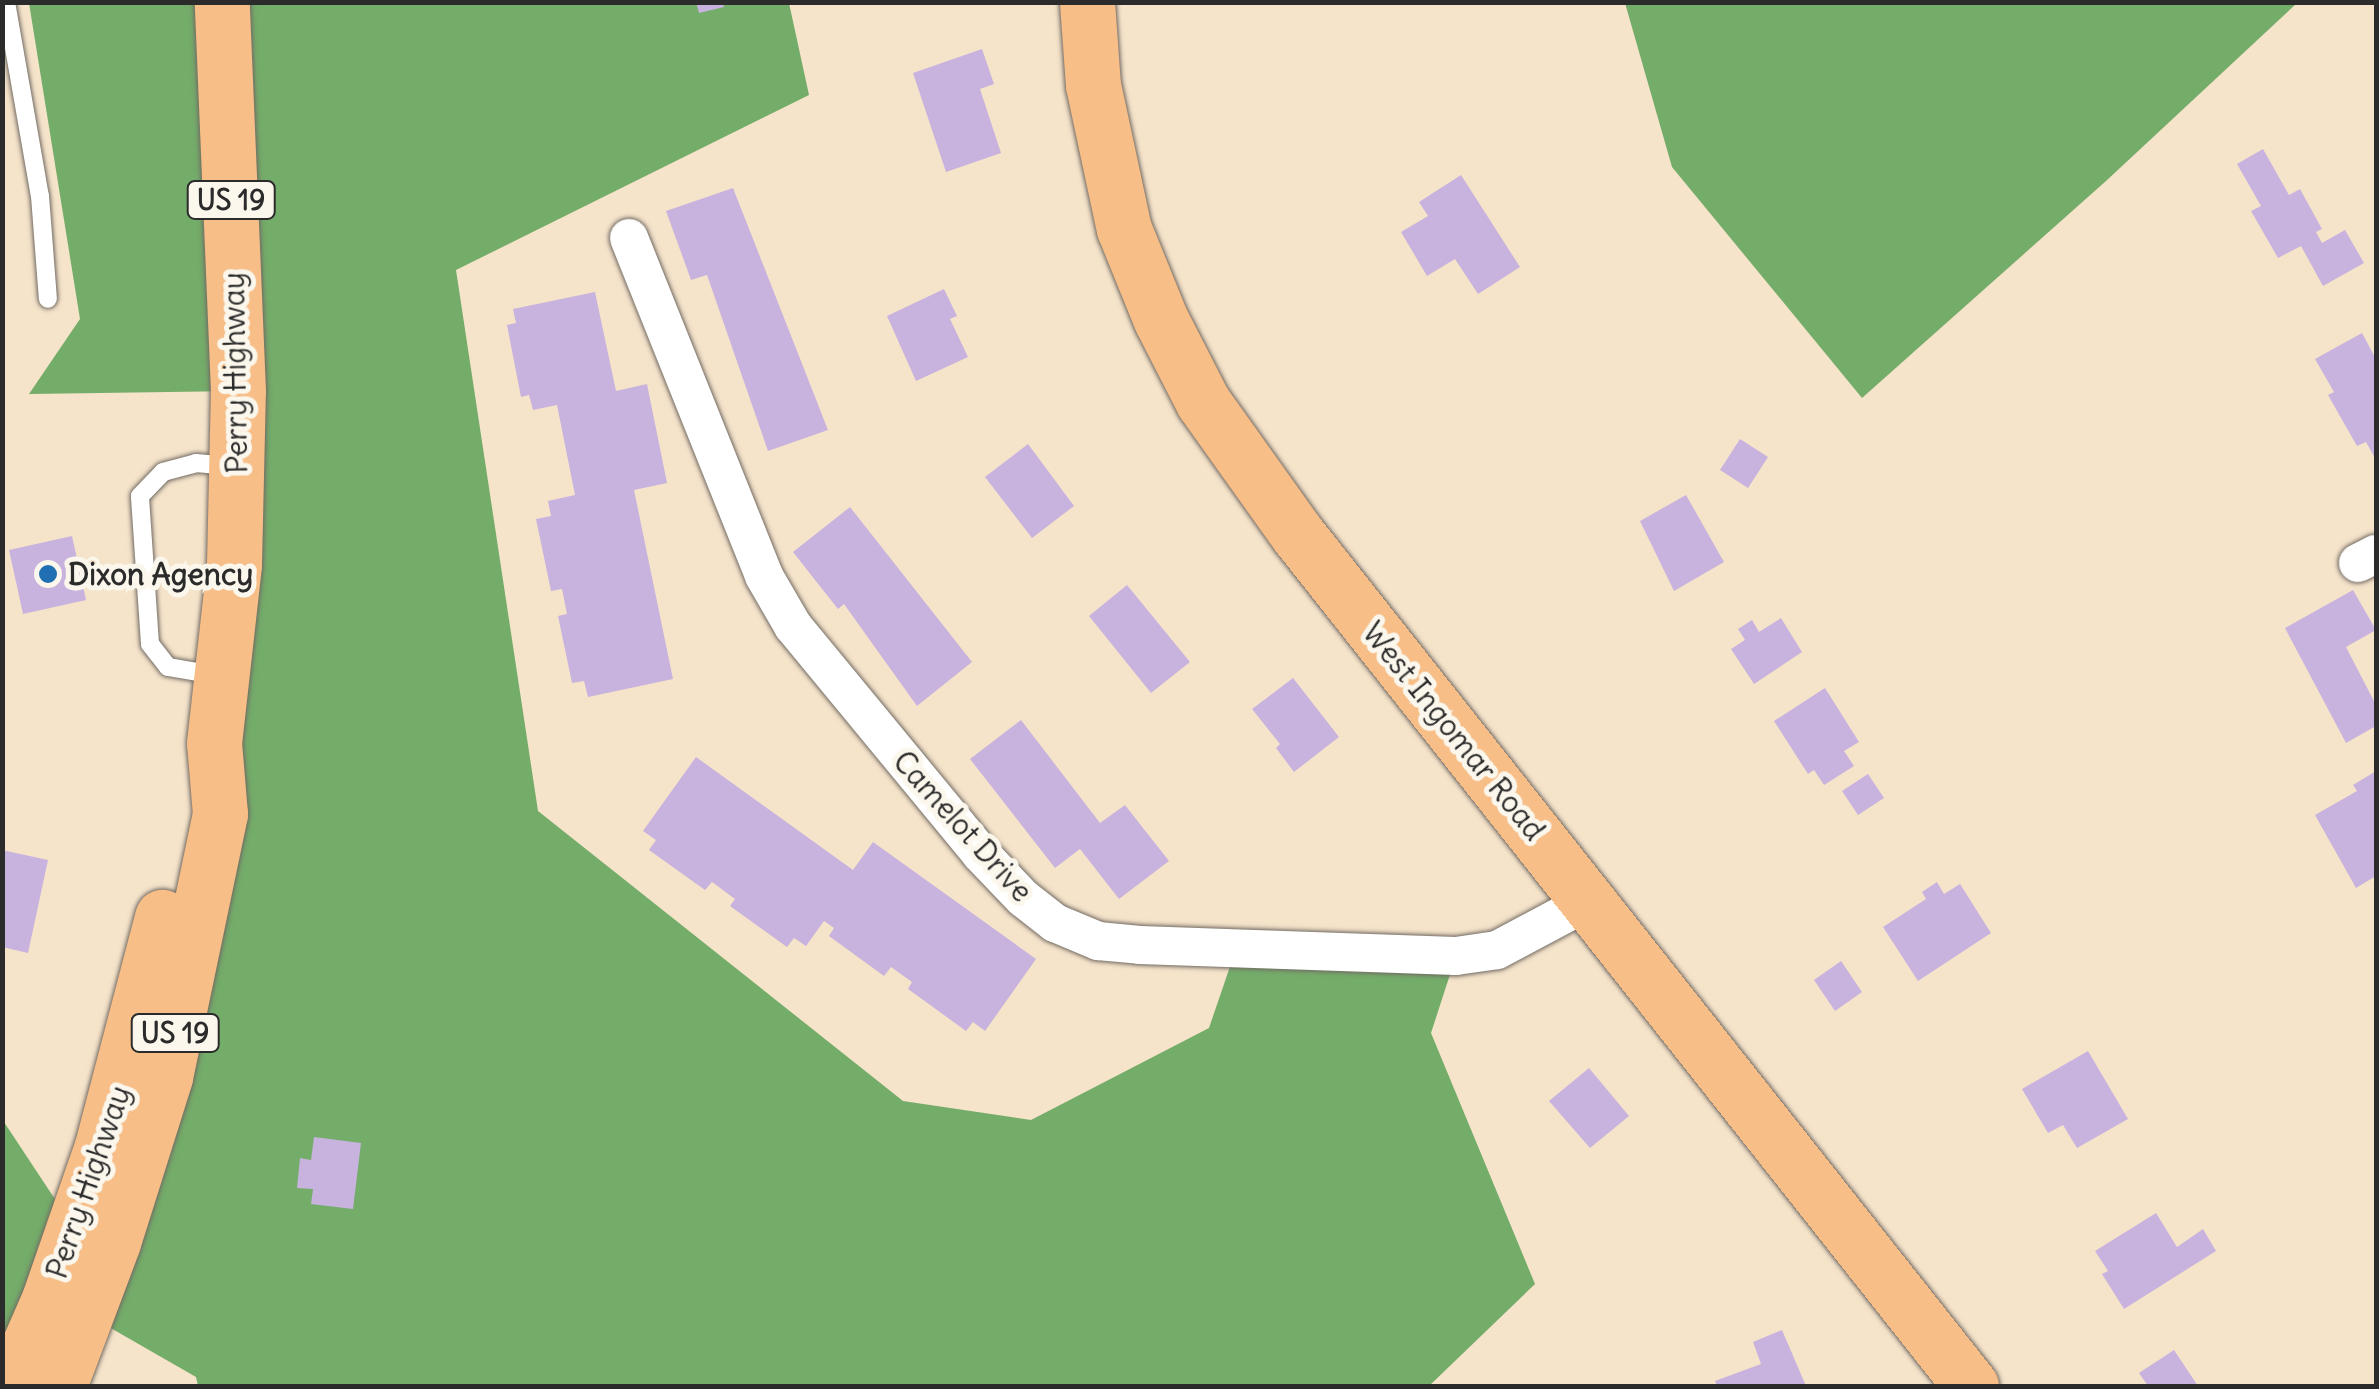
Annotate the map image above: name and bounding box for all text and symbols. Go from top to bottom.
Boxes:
road number: US 19 [186,177,276,223]
street label: Perry Highway [215,272,255,474]
place label: Dixon Agency [68,556,253,592]
marker: Dixon Agency [37,563,59,585]
street label: West Ingomar Road [1355,615,1553,847]
street label: Camelot Drive [886,743,1040,909]
road number: US 19 [130,1010,220,1056]
street label: Perry Highway [38,1081,138,1283]

